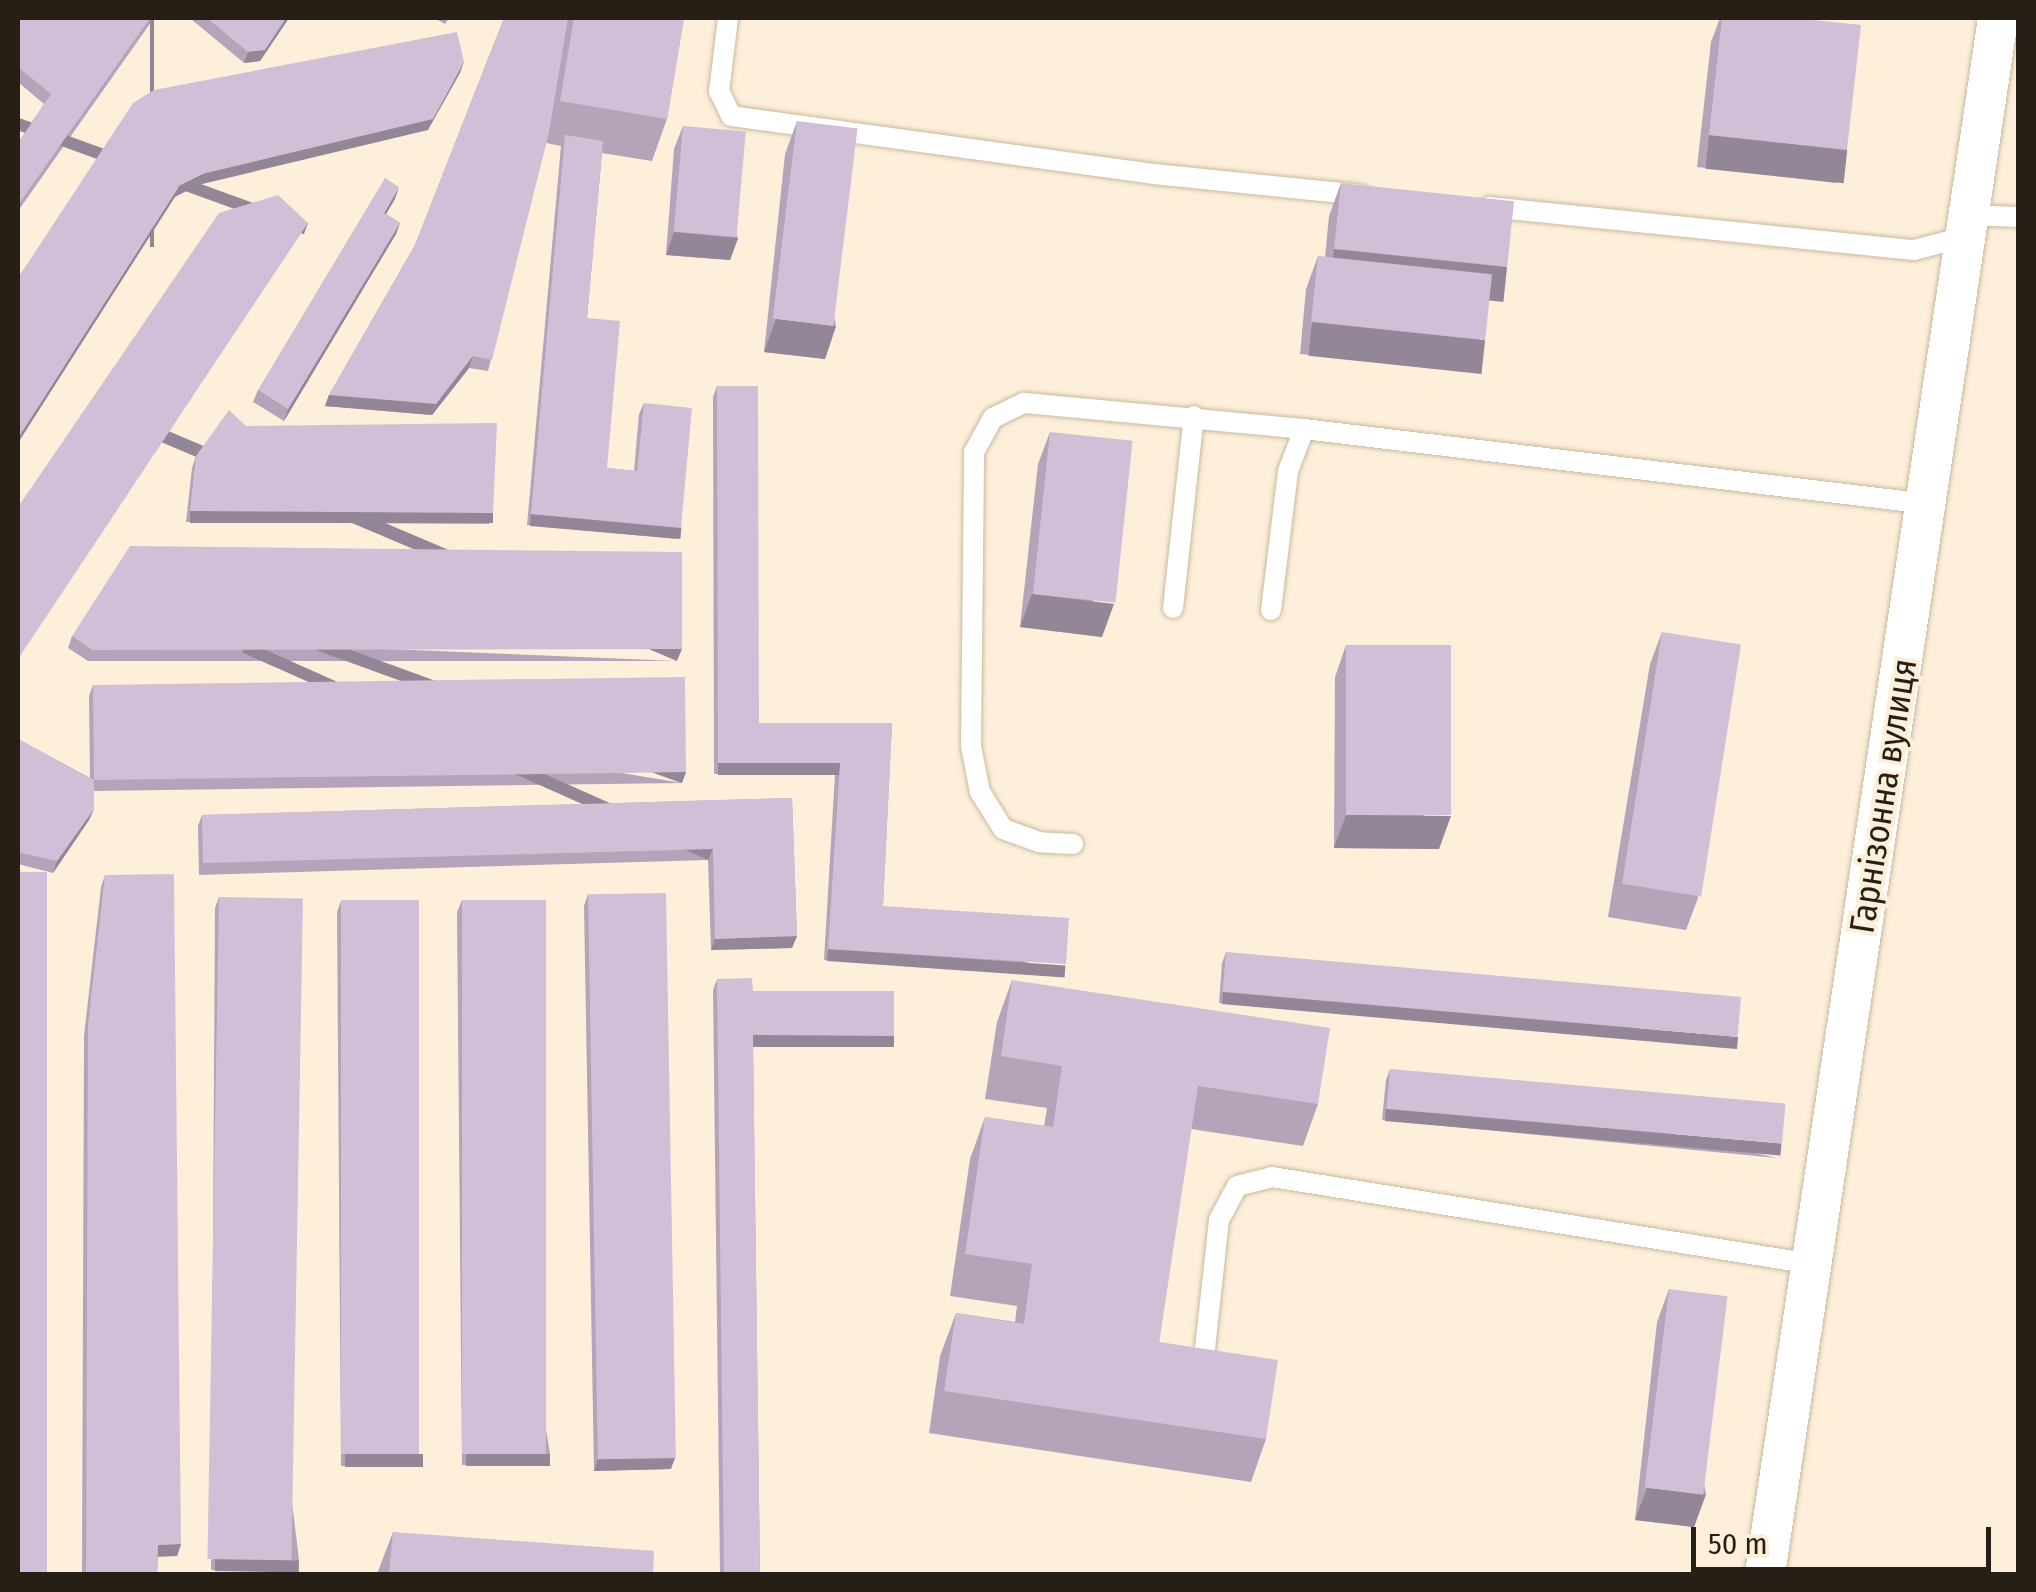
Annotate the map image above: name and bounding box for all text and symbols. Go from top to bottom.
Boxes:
street label: Гарнізонна вулиця [1841,656,1925,936]
scale bar [1696,1507,1996,1569]
text: 50 m [1708,1526,1768,1562]

